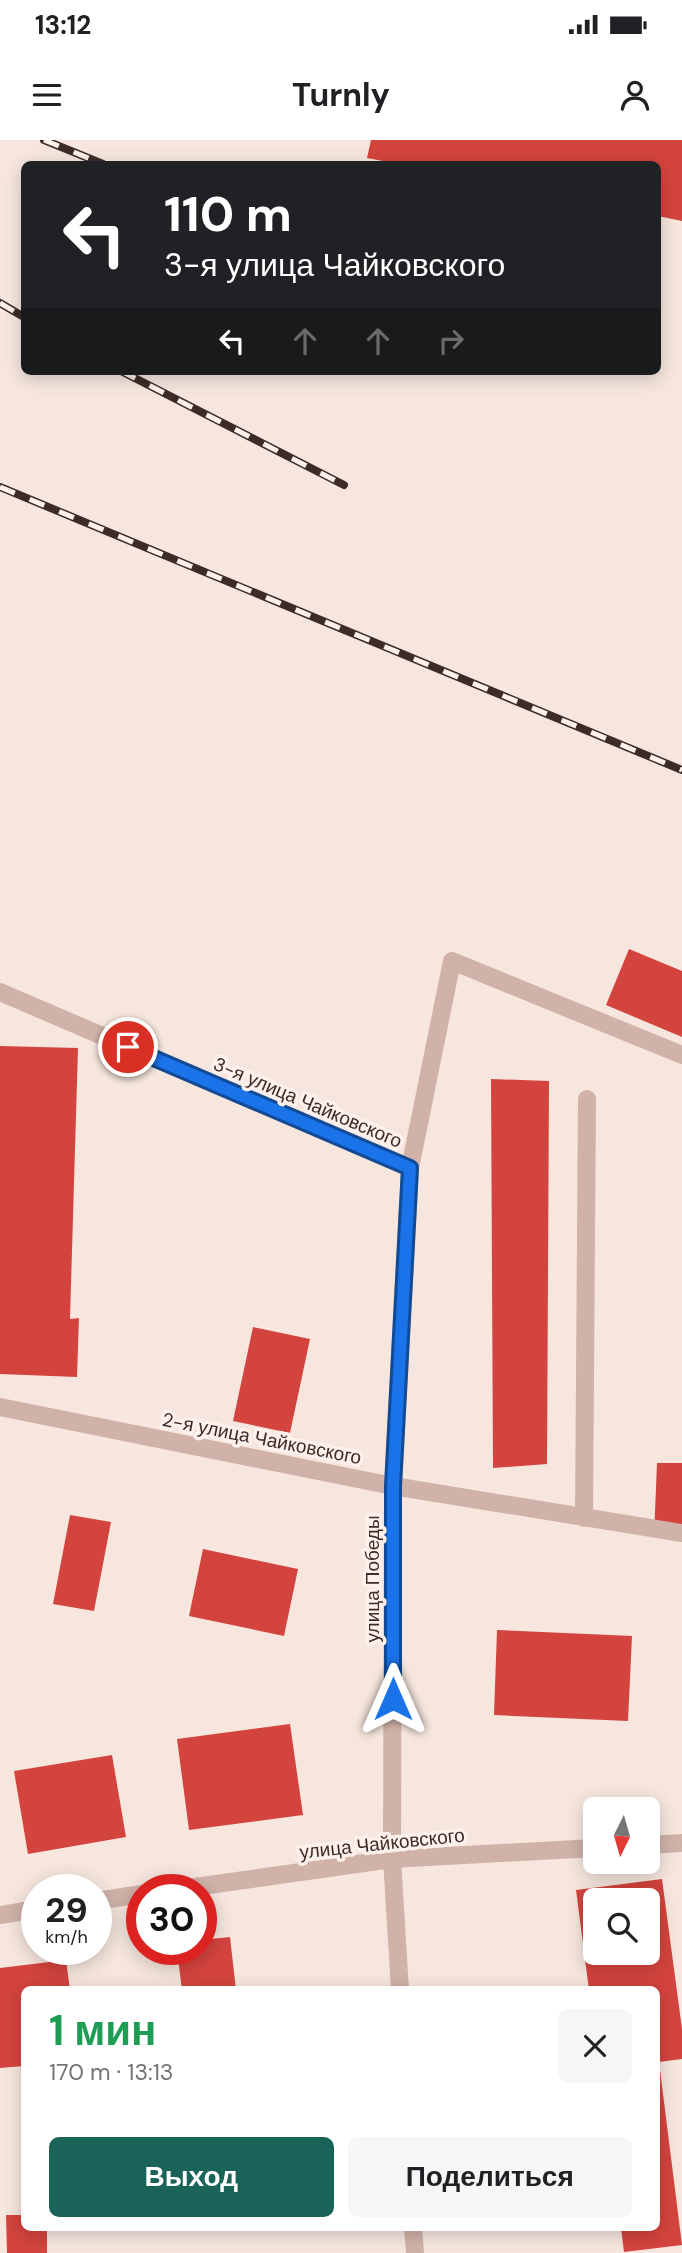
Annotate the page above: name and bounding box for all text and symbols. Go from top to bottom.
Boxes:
text: 13:12 [35,8,91,42]
text: Turnly [292,74,390,116]
icon: menu [28,76,66,114]
icon: person [616,76,654,114]
text: 110 m [164,182,292,246]
icon: left [49,189,140,280]
text: 3-я улица Чайковского [164,244,505,286]
icon: left [213,322,251,360]
icon: ahead [286,322,324,360]
icon: ahead [359,322,397,360]
icon: right [432,322,470,360]
pin [98,1017,158,1077]
icon: arrive [109,1028,147,1066]
street label: 3-я улица Чайковского [210,1051,406,1154]
street label: 2-я улица Чайковского [160,1407,364,1470]
street label: улица Победы [360,1515,385,1643]
position arrow [356,1662,430,1736]
north arrow [583,1797,660,1874]
map controls [583,1797,660,1965]
street label: улица Чайковского [298,1822,466,1865]
speed limit sign: 30 [126,1874,217,1965]
text: 29 [45,1887,88,1933]
button: search [583,1888,660,1965]
text: km/h [45,1925,88,1949]
text: 1 мин [49,2003,156,2058]
button: close [558,2009,632,2083]
text: 170 m · 13:13 [49,2057,173,2087]
button: Выход [49,2137,334,2217]
button: Поделиться [348,2137,632,2217]

